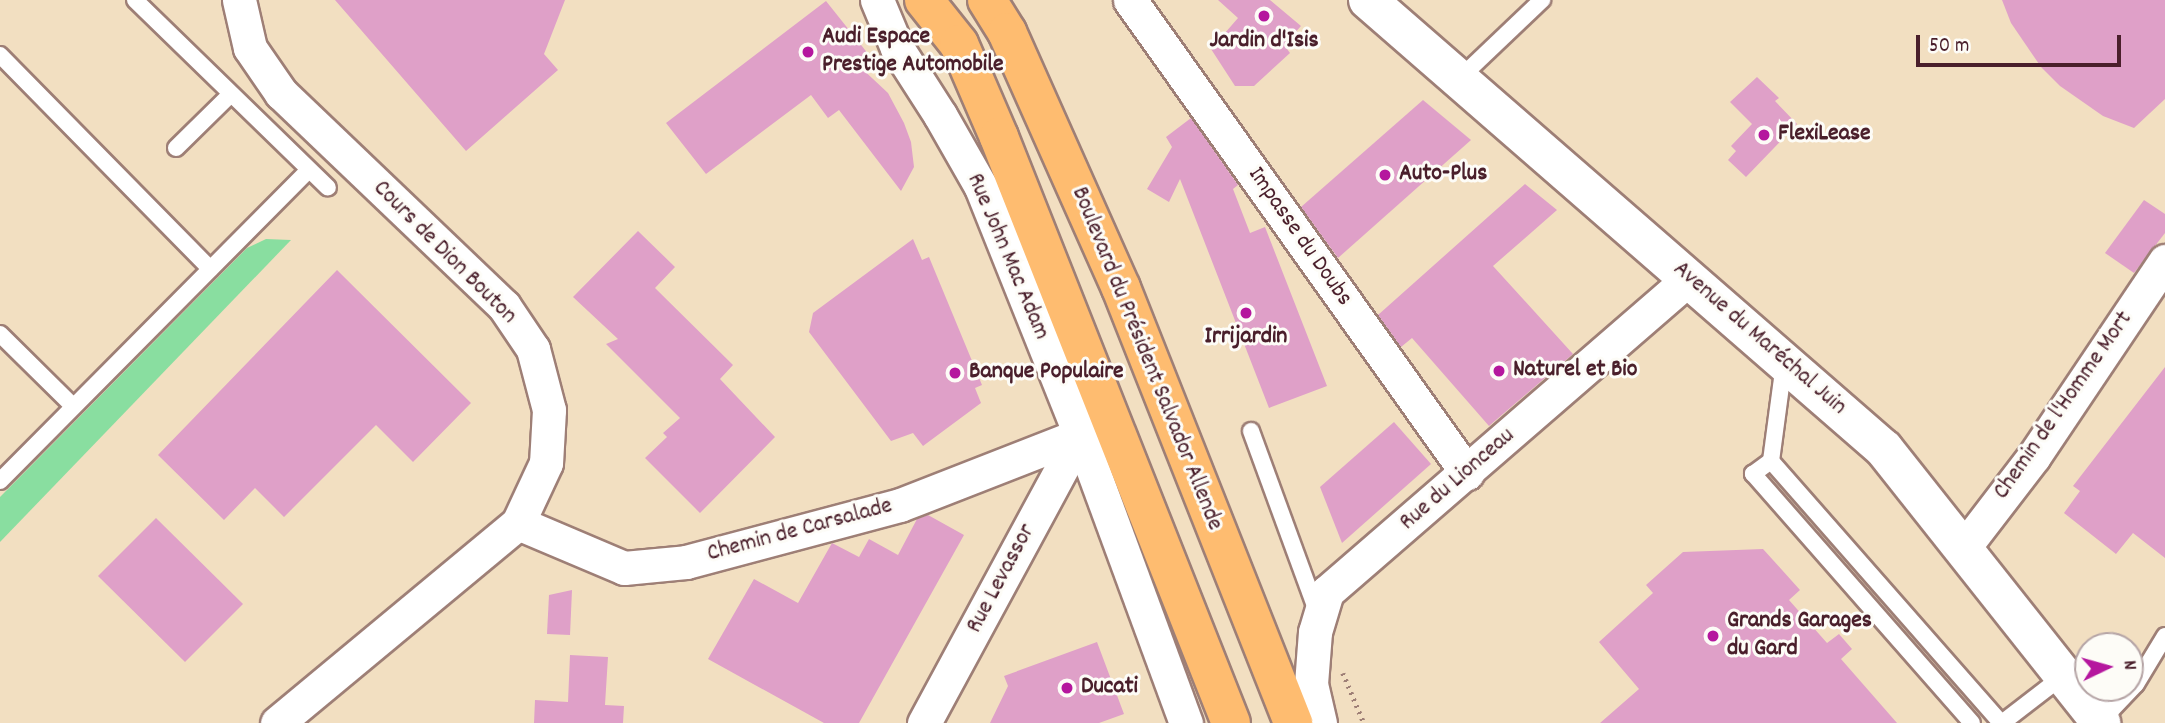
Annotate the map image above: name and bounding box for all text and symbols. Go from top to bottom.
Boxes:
marker: Jardin d'Isis [1256,8,1272,24]
scale bar [1920,21,2125,65]
place label: Audi Espace Prestige Automobile [822,24,1003,80]
place label: Jardin d'Isis [1209,28,1319,56]
text: 50 m [1929,32,1969,62]
marker: Audi Espace Prestige Automobile [800,44,816,60]
place label: FlexiLease [1778,121,1871,149]
marker: FlexiLease [1756,127,1772,143]
place label: Auto-Plus [1399,161,1487,189]
street label: Impasse du Doubs [1240,162,1358,312]
marker: Auto-Plus [1377,167,1393,183]
street label: Rue John Mac Adam [959,170,1055,344]
street label: Cours de Dion Bouton [366,175,522,331]
street label: Boulevard du Président Salvador Allende [1064,183,1228,535]
street label: Avenue du Maréchal Juin [1666,256,1852,422]
marker: Irrijardin [1238,305,1254,321]
street label: Chemin de l'Homme Mort [1988,306,2140,506]
place label: Irrijardin [1205,324,1287,352]
place label: Naturel et Bio [1513,357,1637,385]
place label: Banque Populaire [969,359,1124,387]
marker: Naturel et Bio [1491,363,1507,379]
marker: Banque Populaire [947,365,963,381]
street label: Rue du Lionceau [1395,422,1521,538]
street label: Chemin de Carsalade [704,492,896,570]
street label: Rue Levassor [961,519,1043,639]
place label: Grands Garages du Gard [1727,608,1872,664]
marker: Grands Garages du Gard [1705,628,1721,644]
north arrow [2074,632,2144,702]
text: N [2115,659,2142,671]
place label: Ducati [1081,674,1138,702]
marker: Ducati [1059,680,1075,696]

